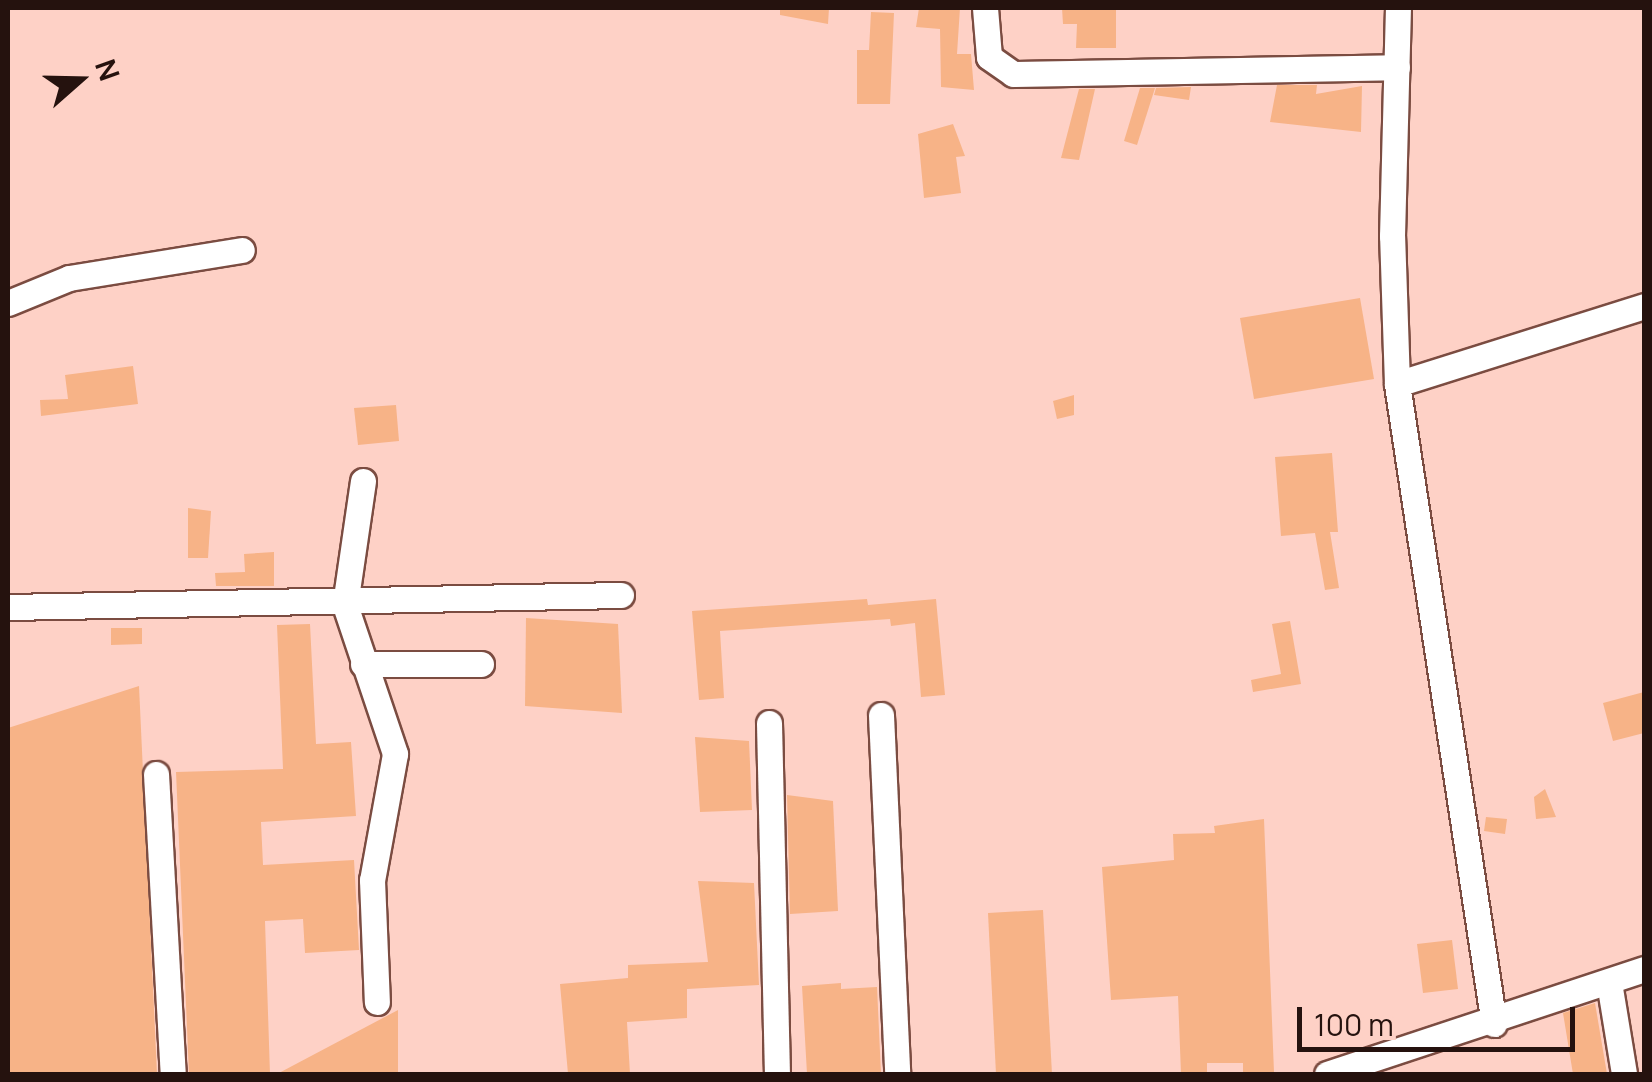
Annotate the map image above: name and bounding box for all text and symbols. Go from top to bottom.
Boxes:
north arrow [30,30,130,130]
text: N [87,54,129,86]
scale bar [1302,987,1580,1049]
text: 100 m [1314,1004,1394,1045]

